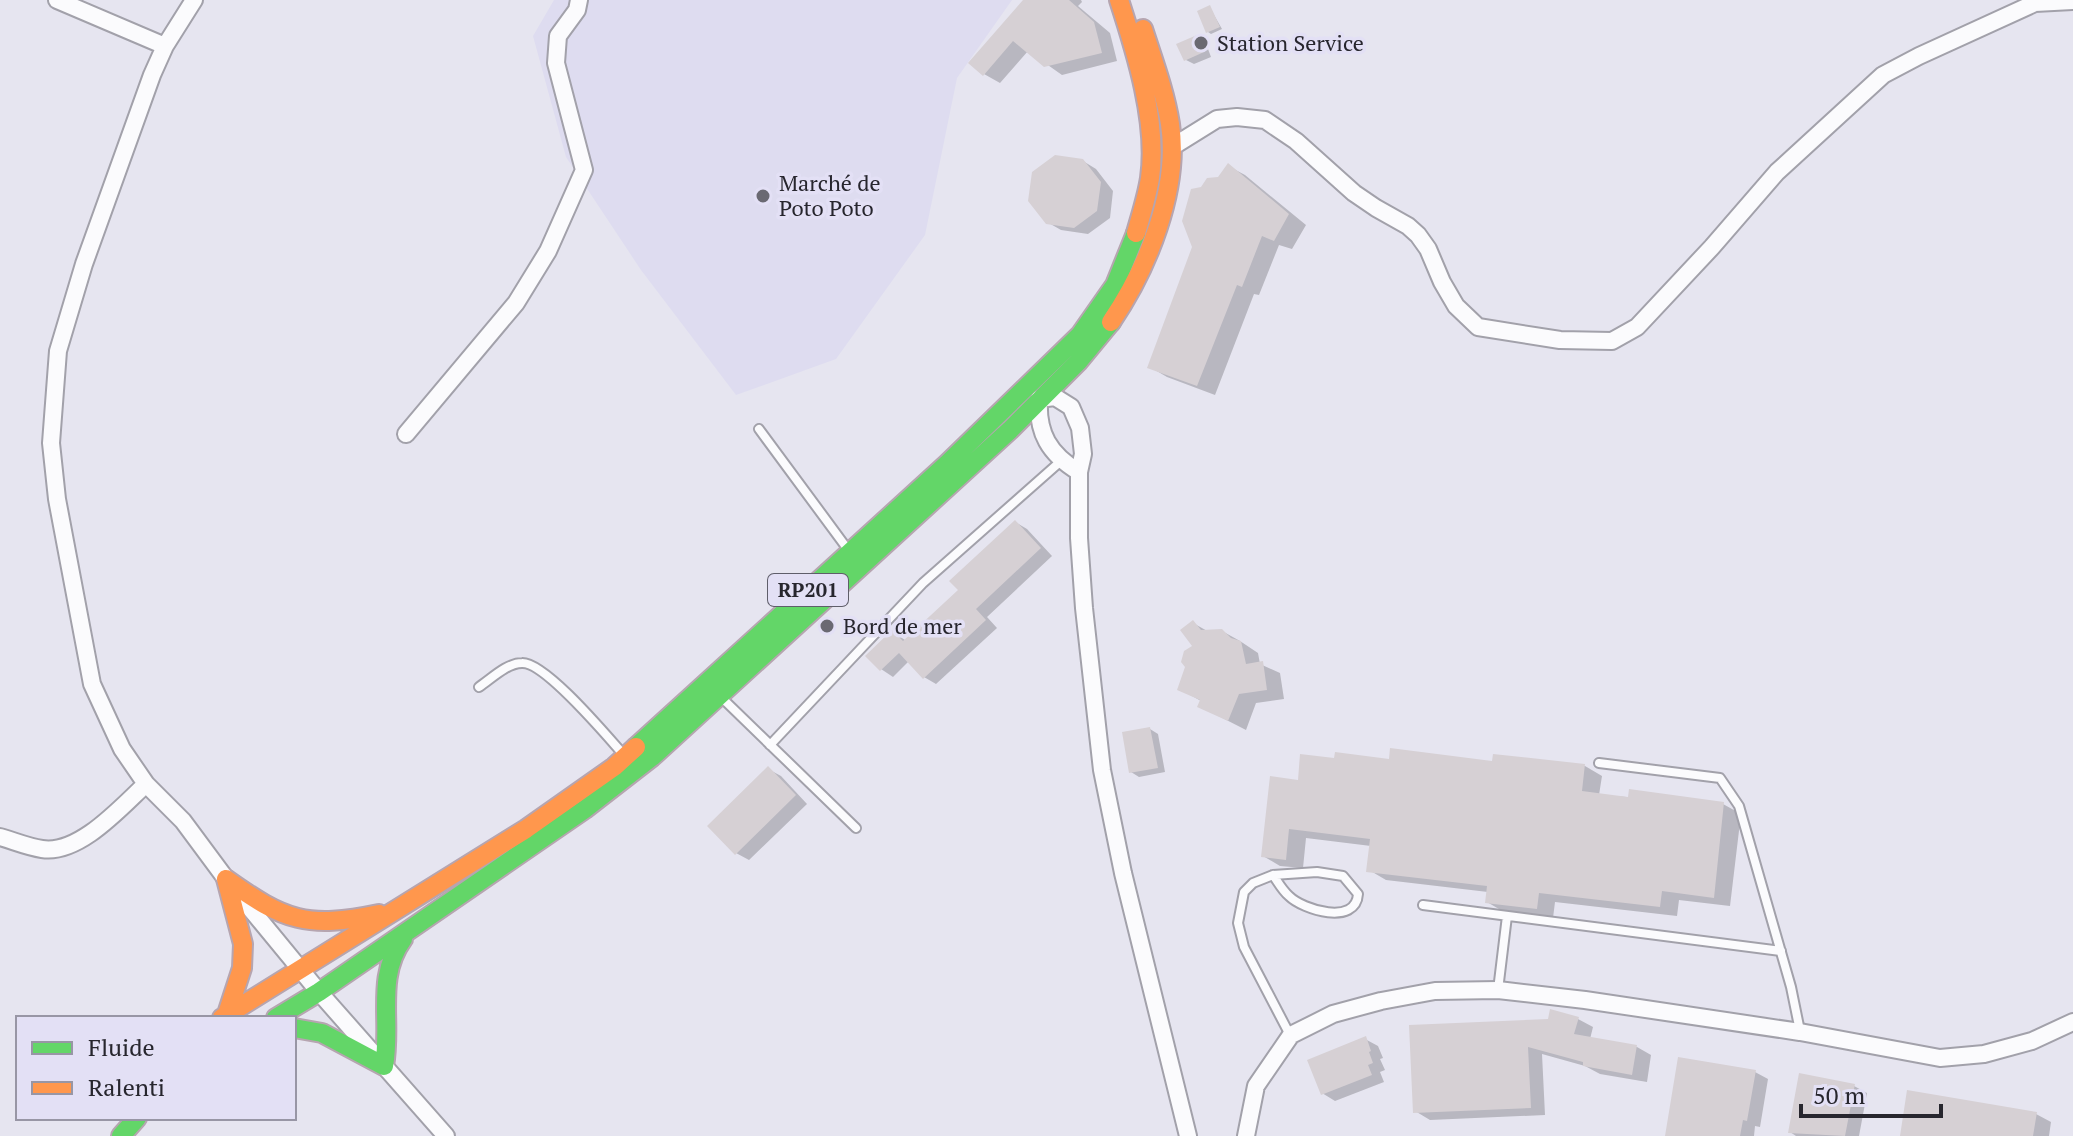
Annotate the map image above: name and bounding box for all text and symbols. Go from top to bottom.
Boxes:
place label: Station Service [1217,28,1364,57]
marker: Station Service [1192,34,1210,52]
place label: Marché de Poto Poto [779,168,881,222]
marker: Marché de Poto Poto [754,187,772,205]
road number: RP201 [768,574,848,606]
place label: Bord de mer [843,611,962,640]
marker: Bord de mer [818,617,836,635]
legend [16,1016,296,1120]
text: Fluide [88,1031,155,1063]
scale bar [1801,1068,1941,1118]
text: Ralenti [88,1071,165,1103]
text: 50 m [1813,1079,1865,1111]

